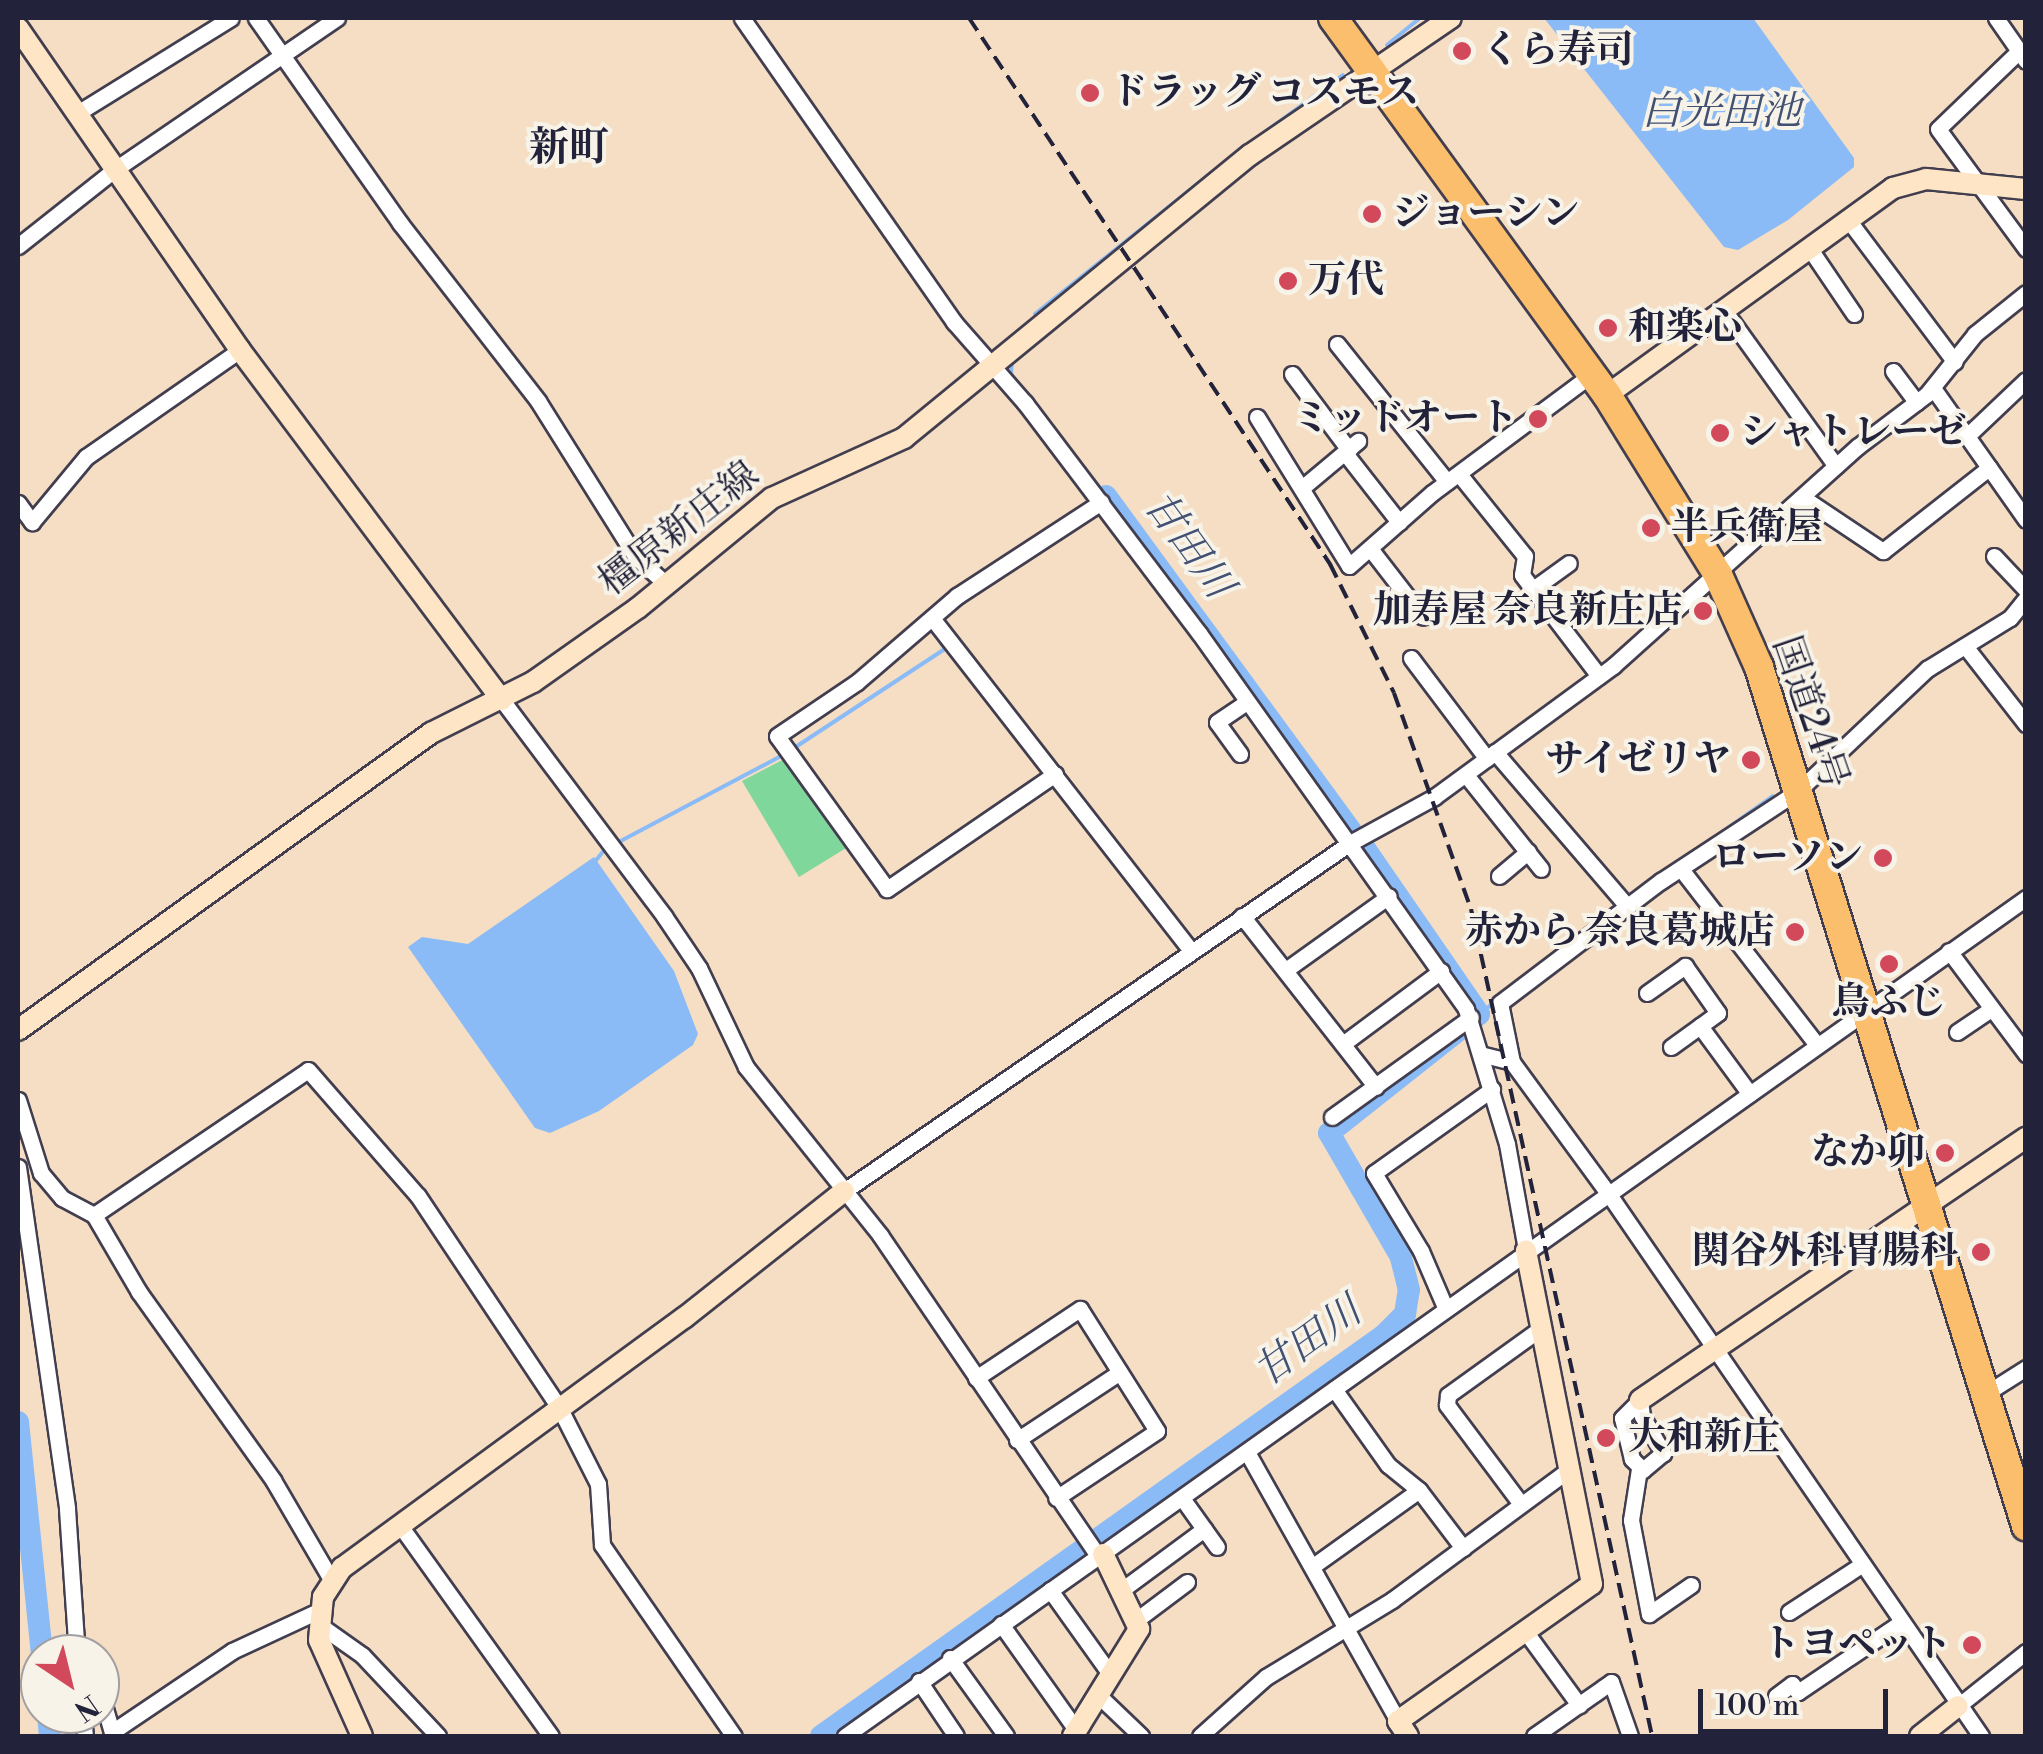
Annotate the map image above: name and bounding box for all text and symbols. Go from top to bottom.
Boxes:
place label: くら寿司 [1482,28,1634,74]
marker: くら寿司 [1451,40,1473,62]
place label: ドラッグ コスモス [1110,70,1420,116]
marker: ドラッグ コスモス [1079,82,1101,104]
water label: 白光田池 [1641,88,1801,136]
district label: 新町 [529,124,609,172]
place label: ジョーシン [1392,191,1582,237]
marker: ジョーシン [1361,203,1383,225]
place label: 万代 [1308,258,1384,304]
marker: 万代 [1277,270,1299,292]
place label: 和楽心 [1628,305,1742,351]
marker: 和楽心 [1597,317,1619,339]
place label: ミッドオート [1290,396,1518,442]
marker: ミッドオート [1527,408,1549,430]
place label: シャトレーゼ [1740,410,1968,456]
marker: シャトレーゼ [1709,422,1731,444]
street label: 橿原新庄線 [590,453,768,605]
water label: 甘田川 [1133,482,1243,608]
place label: 半兵衛屋 [1671,505,1823,551]
marker: 半兵衛屋 [1640,517,1662,539]
place label: 加寿屋 奈良新庄店 [1373,588,1683,634]
marker: 加寿屋 奈良新庄店 [1692,600,1714,622]
street label: 国道24号 [1763,631,1857,795]
place label: サイゼリヤ [1541,737,1731,783]
marker: サイゼリヤ [1740,749,1762,771]
place label: ローソン [1711,835,1863,881]
marker: ローソン [1872,847,1894,869]
place label: 赤から 奈良葛城店 [1465,909,1775,955]
marker: 赤から 奈良葛城店 [1784,921,1806,943]
marker: 鳥ふじ [1878,953,1900,975]
place label: 鳥ふじ [1832,980,1946,1026]
place label: なか卯 [1811,1130,1925,1176]
marker: なか卯 [1934,1142,1956,1164]
place label: 関谷外科胃腸科 [1692,1229,1958,1275]
marker: 関谷外科胃腸科 [1968,1239,1994,1265]
water label: 甘田川 [1245,1287,1371,1397]
place label: 大和新庄 [1628,1415,1780,1461]
marker: 大和新庄 [1593,1425,1619,1451]
place label: トヨペット [1762,1622,1952,1668]
north arrow [20,1634,120,1734]
marker: トヨペット [1961,1634,1983,1656]
scale bar [1703,1669,1893,1731]
text: N [67,1687,105,1728]
text: 100 m [1715,1687,1799,1725]

